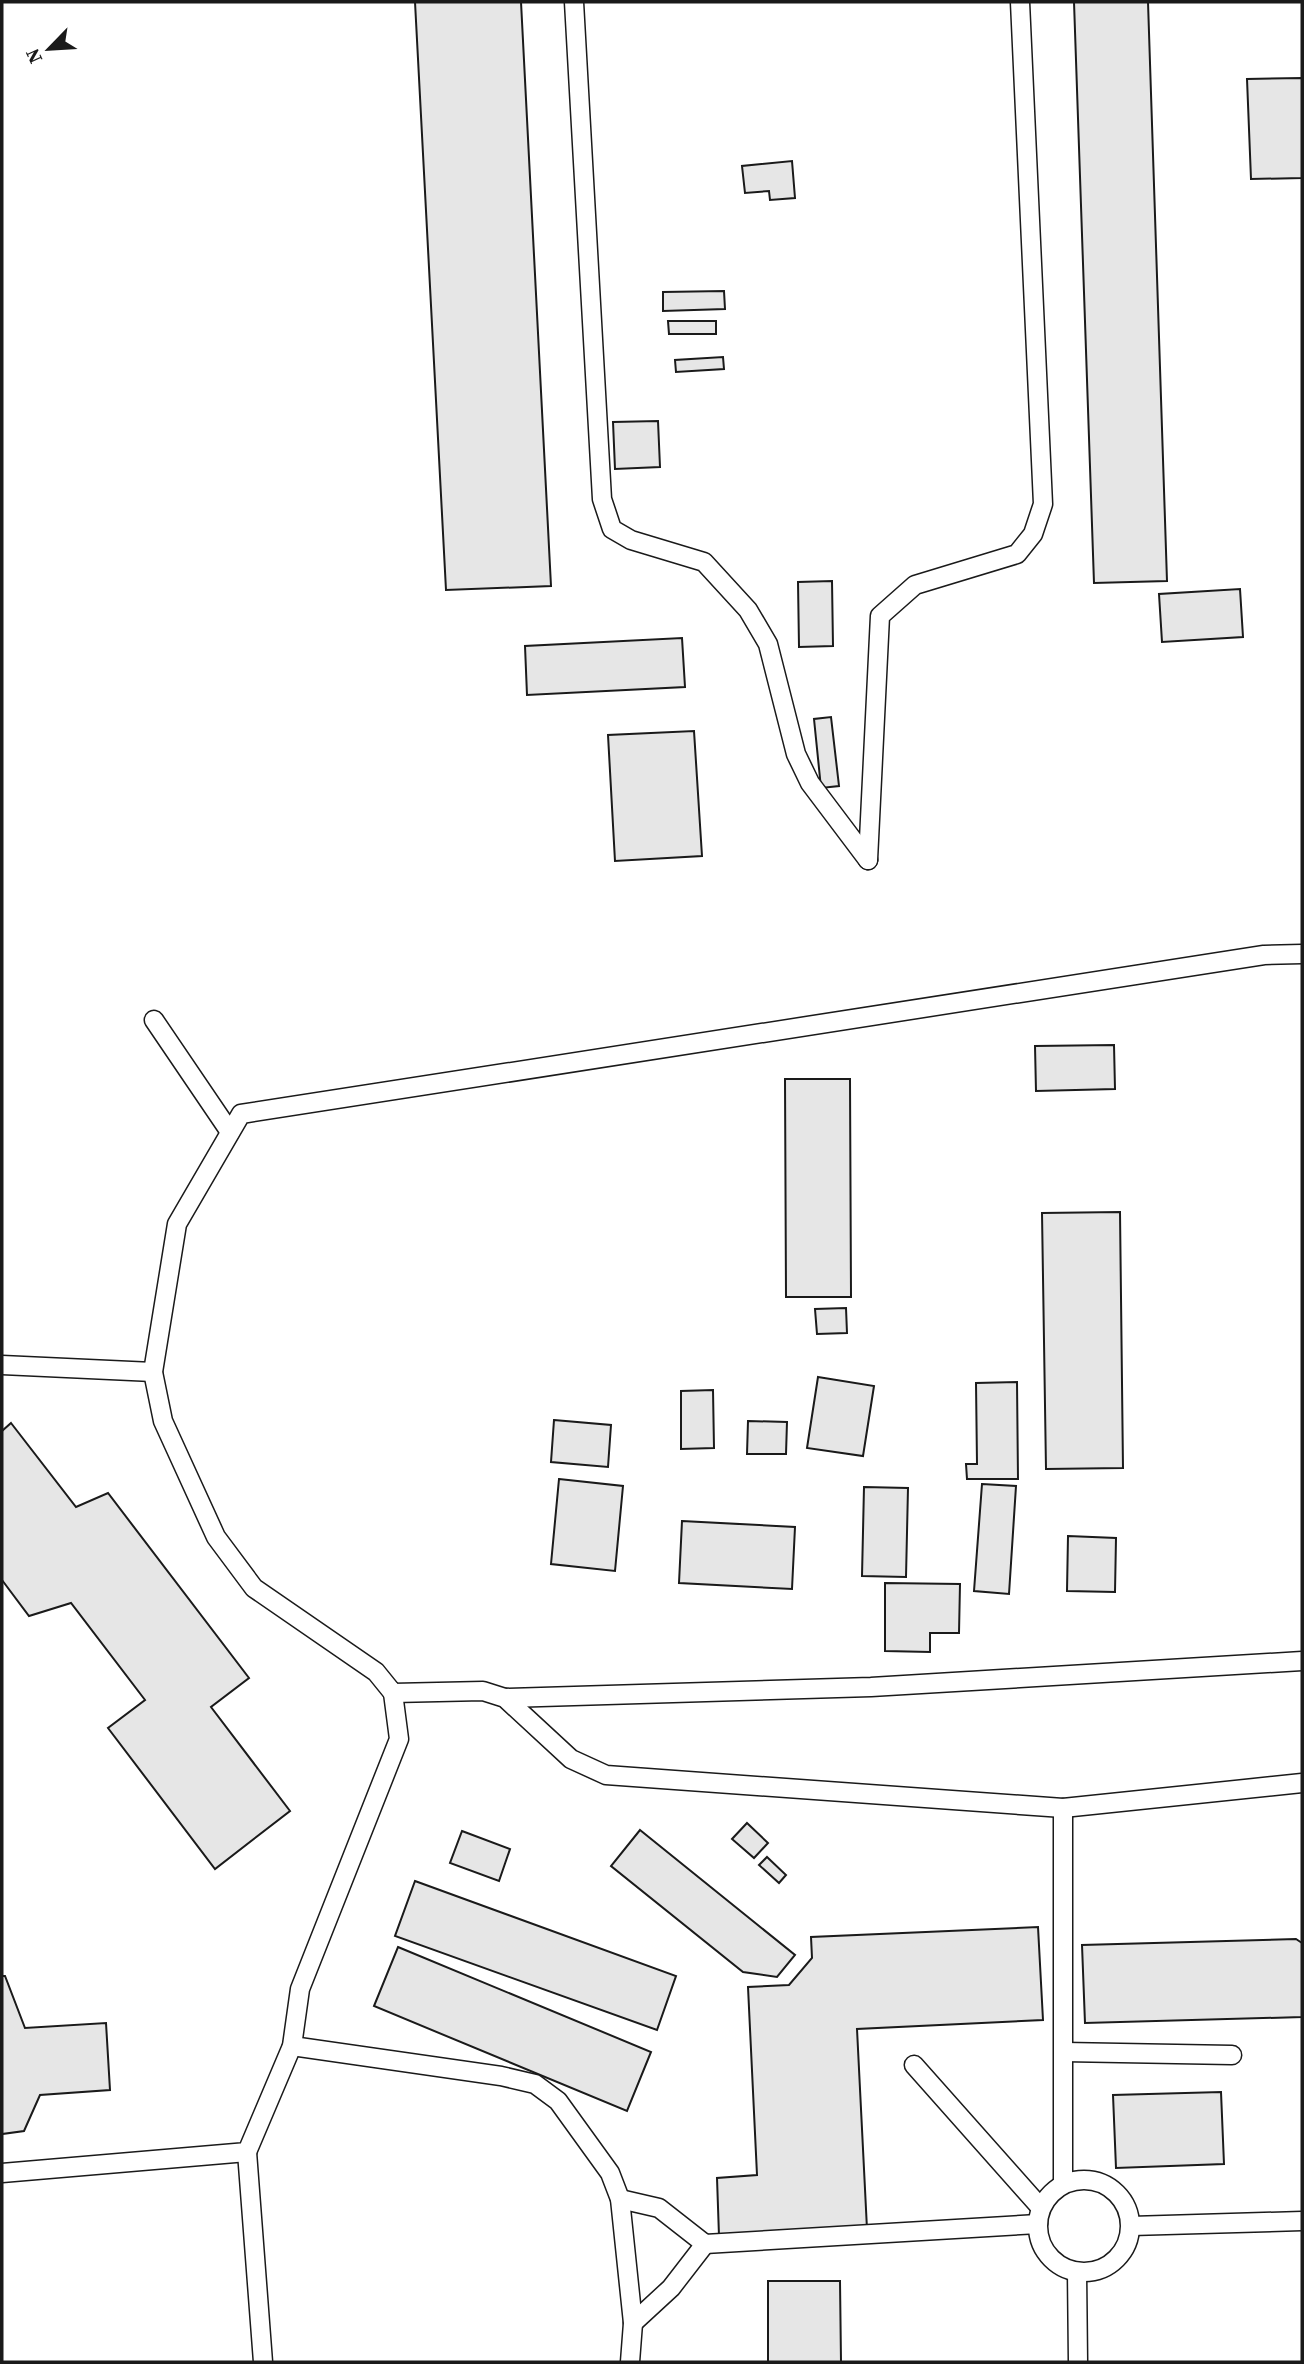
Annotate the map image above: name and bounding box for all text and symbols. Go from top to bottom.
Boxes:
north arrow [14,14,84,84]
text: N [19,44,48,68]

